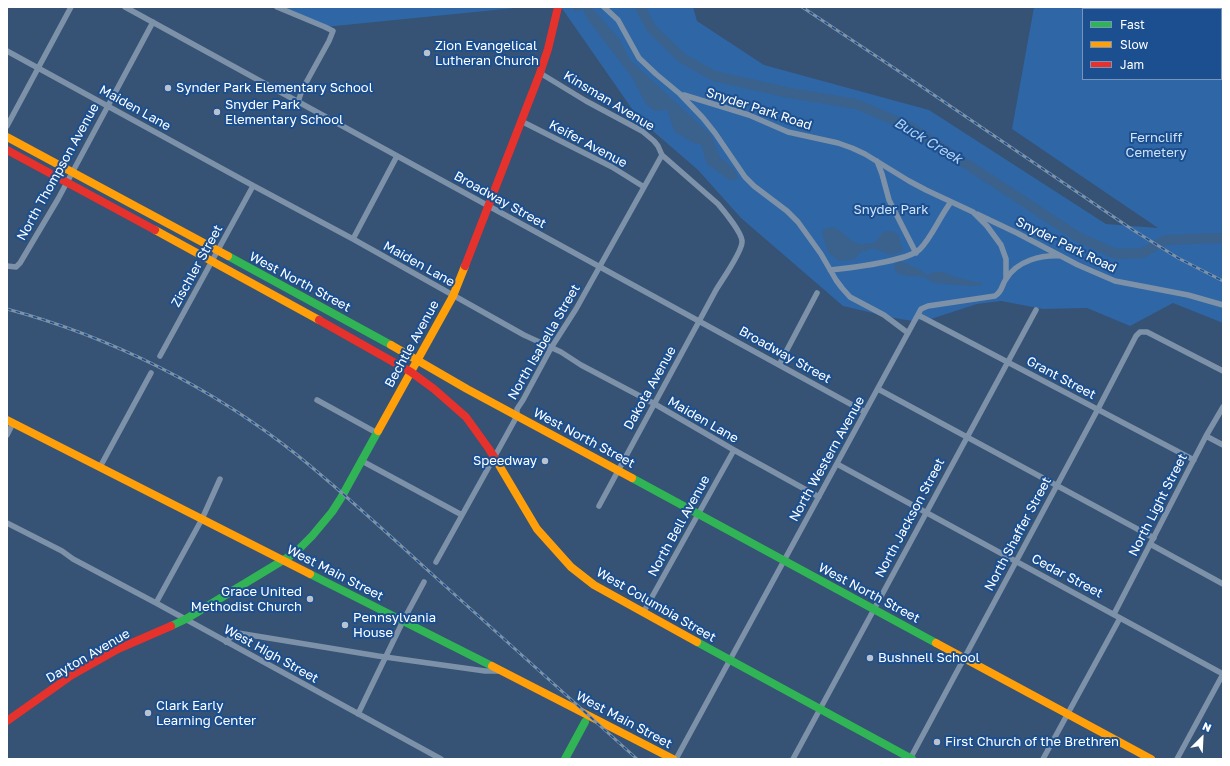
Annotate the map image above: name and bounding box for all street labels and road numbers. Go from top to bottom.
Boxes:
street label: Kinsman Avenue [561,68,657,134]
street label: Maiden Lane [97,82,173,134]
street label: Snyder Park Road [704,85,814,133]
street label: North Thompson Avenue [14,101,102,243]
street label: Keifer Avenue [546,117,630,171]
street label: Broadway Street [451,168,549,232]
street label: Snyder Park Road [1013,214,1119,276]
street label: Zischler Street [168,222,226,310]
street label: Maiden Lane [381,238,457,290]
street label: West North Street [247,249,353,315]
street label: North Isabella Street [505,282,583,402]
street label: Bechtle Avenue [382,298,442,390]
street label: Broadway Street [736,323,834,387]
street label: Dakota Avenue [621,344,679,432]
street label: Grant Street [1024,353,1098,403]
street label: Maiden Lane [665,393,741,447]
street label: North Western Avenue [786,394,868,524]
street label: West North Street [531,405,637,471]
street label: North Light Street [1125,451,1191,559]
street label: North Jackson Street [872,456,948,580]
street label: North Bell Avenue [645,473,713,579]
street label: North Shaffer Street [981,474,1055,594]
street label: West Main Street [284,542,386,604]
street label: Cedar Street [1029,551,1105,601]
street label: West North Street [816,560,922,626]
street label: West Columbia Street [593,564,719,646]
street label: West High Street [221,622,321,686]
street label: Dayton Avenue [43,626,133,686]
street label: West Main Street [573,688,675,752]

